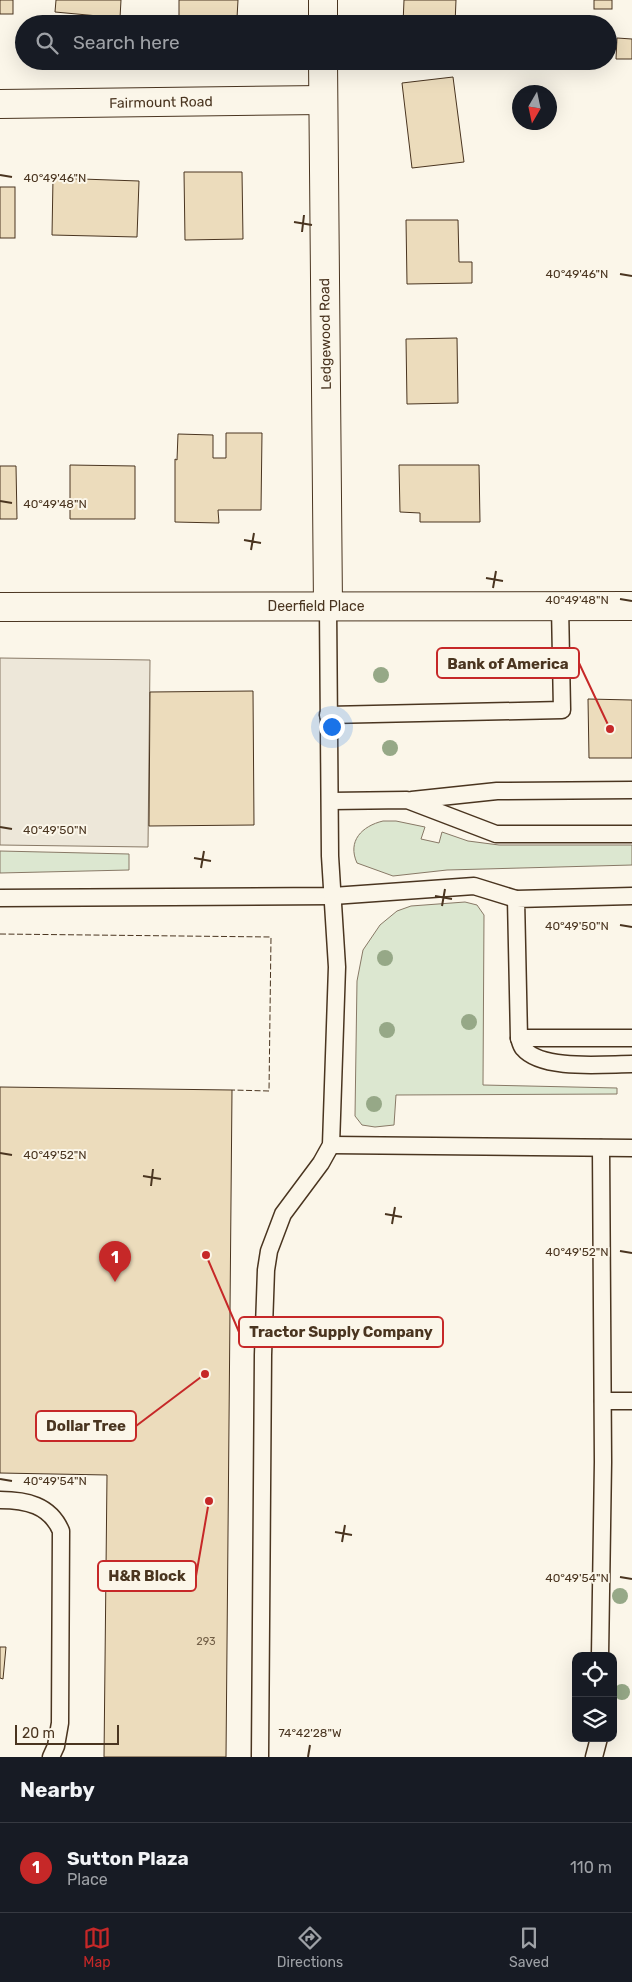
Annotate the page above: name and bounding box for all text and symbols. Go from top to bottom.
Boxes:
search box [15,15,617,70]
icon: search [33,29,61,57]
text: Search here [73,31,180,54]
north arrow [512,85,557,130]
street label: Fairmount Road [109,93,213,112]
text: 40°49'46"N [24,171,86,185]
text: 40°49'46"N [546,267,608,281]
street label: Ledgewood Road [316,278,335,390]
text: 40°49'48"N [23,497,87,511]
text: 40°49'48"N [545,593,609,607]
street label: Deerfield Place [267,598,365,615]
callout: Bank of America [437,648,579,678]
text: Bank of America [447,655,569,673]
your location [319,714,345,740]
text: 40°49'50"N [23,823,87,837]
text: 40°49'50"N [545,919,609,933]
text: 40°49'52"N [23,1148,87,1162]
pin: 1 [99,1241,131,1282]
text: 40°49'52"N [545,1245,609,1259]
callout: Tractor Supply Company [239,1317,443,1347]
text: Tractor Supply Company [249,1323,433,1341]
callout: Dollar Tree [36,1411,136,1441]
text: Dollar Tree [46,1417,126,1435]
text: 40°49'54"N [23,1474,87,1488]
callout: H&R Block [98,1561,196,1591]
text: H&R Block [108,1567,186,1585]
text: 40°49'54"N [545,1571,609,1585]
house number: 293 [196,1635,216,1648]
map controls [572,1652,617,1742]
button: locate [572,1652,617,1697]
button: layers [572,1697,617,1742]
scale bar [15,1722,119,1745]
text: 20 m [22,1725,55,1742]
text: 74°42'28"W [278,1726,342,1740]
text: Nearby [20,1777,95,1802]
text: Sutton Plaza [67,1847,189,1870]
text: 1 [32,1858,40,1877]
text: 110 m [570,1858,612,1877]
text: Place [67,1870,108,1889]
tab: Map [83,1924,111,1971]
tab: Directions [277,1924,343,1971]
tab: Saved [509,1924,549,1971]

